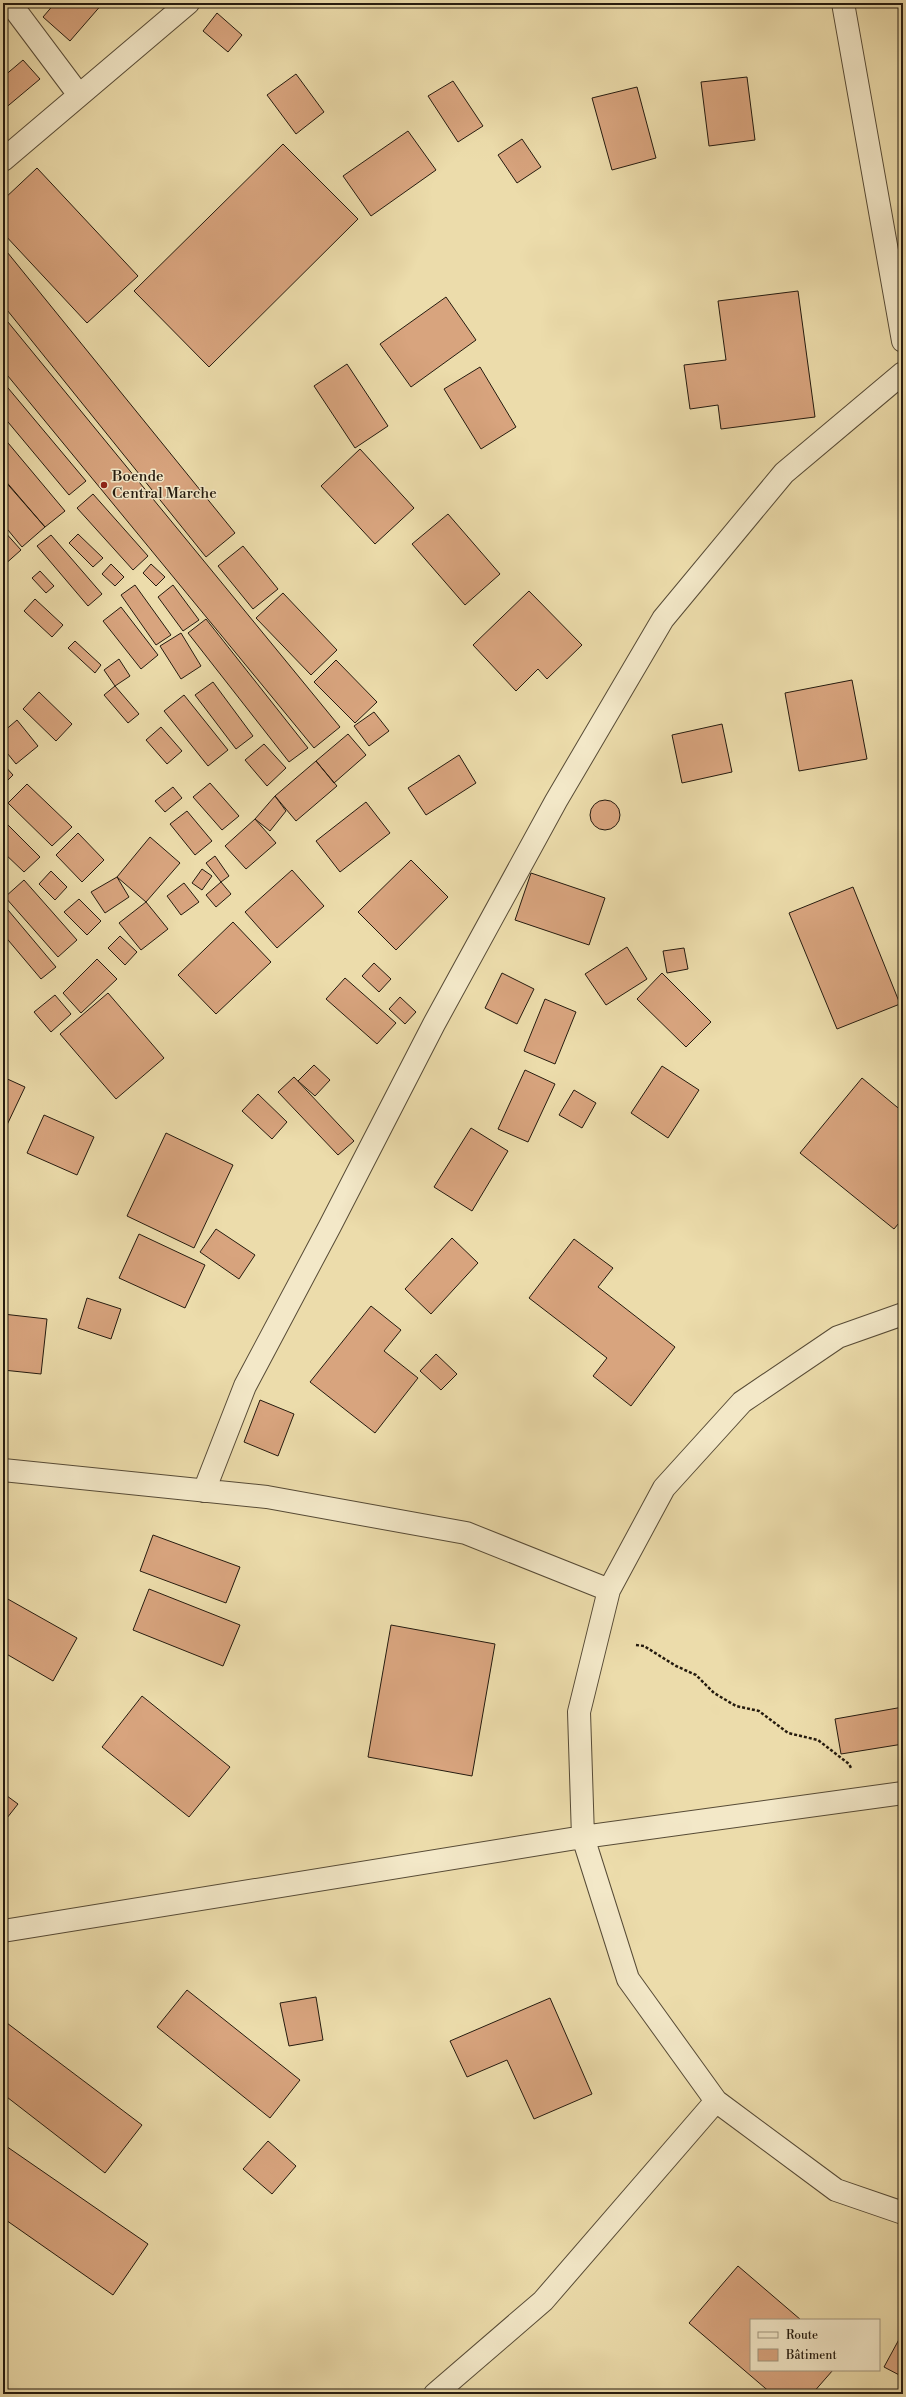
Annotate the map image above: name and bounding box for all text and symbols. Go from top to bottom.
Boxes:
place label: Boende Central Marche [111,467,217,503]
marker: Boende Central Marche [99,480,109,490]
legend [750,2319,880,2371]
text: Route [786,2328,818,2343]
text: Bâtiment [785,2348,837,2363]

